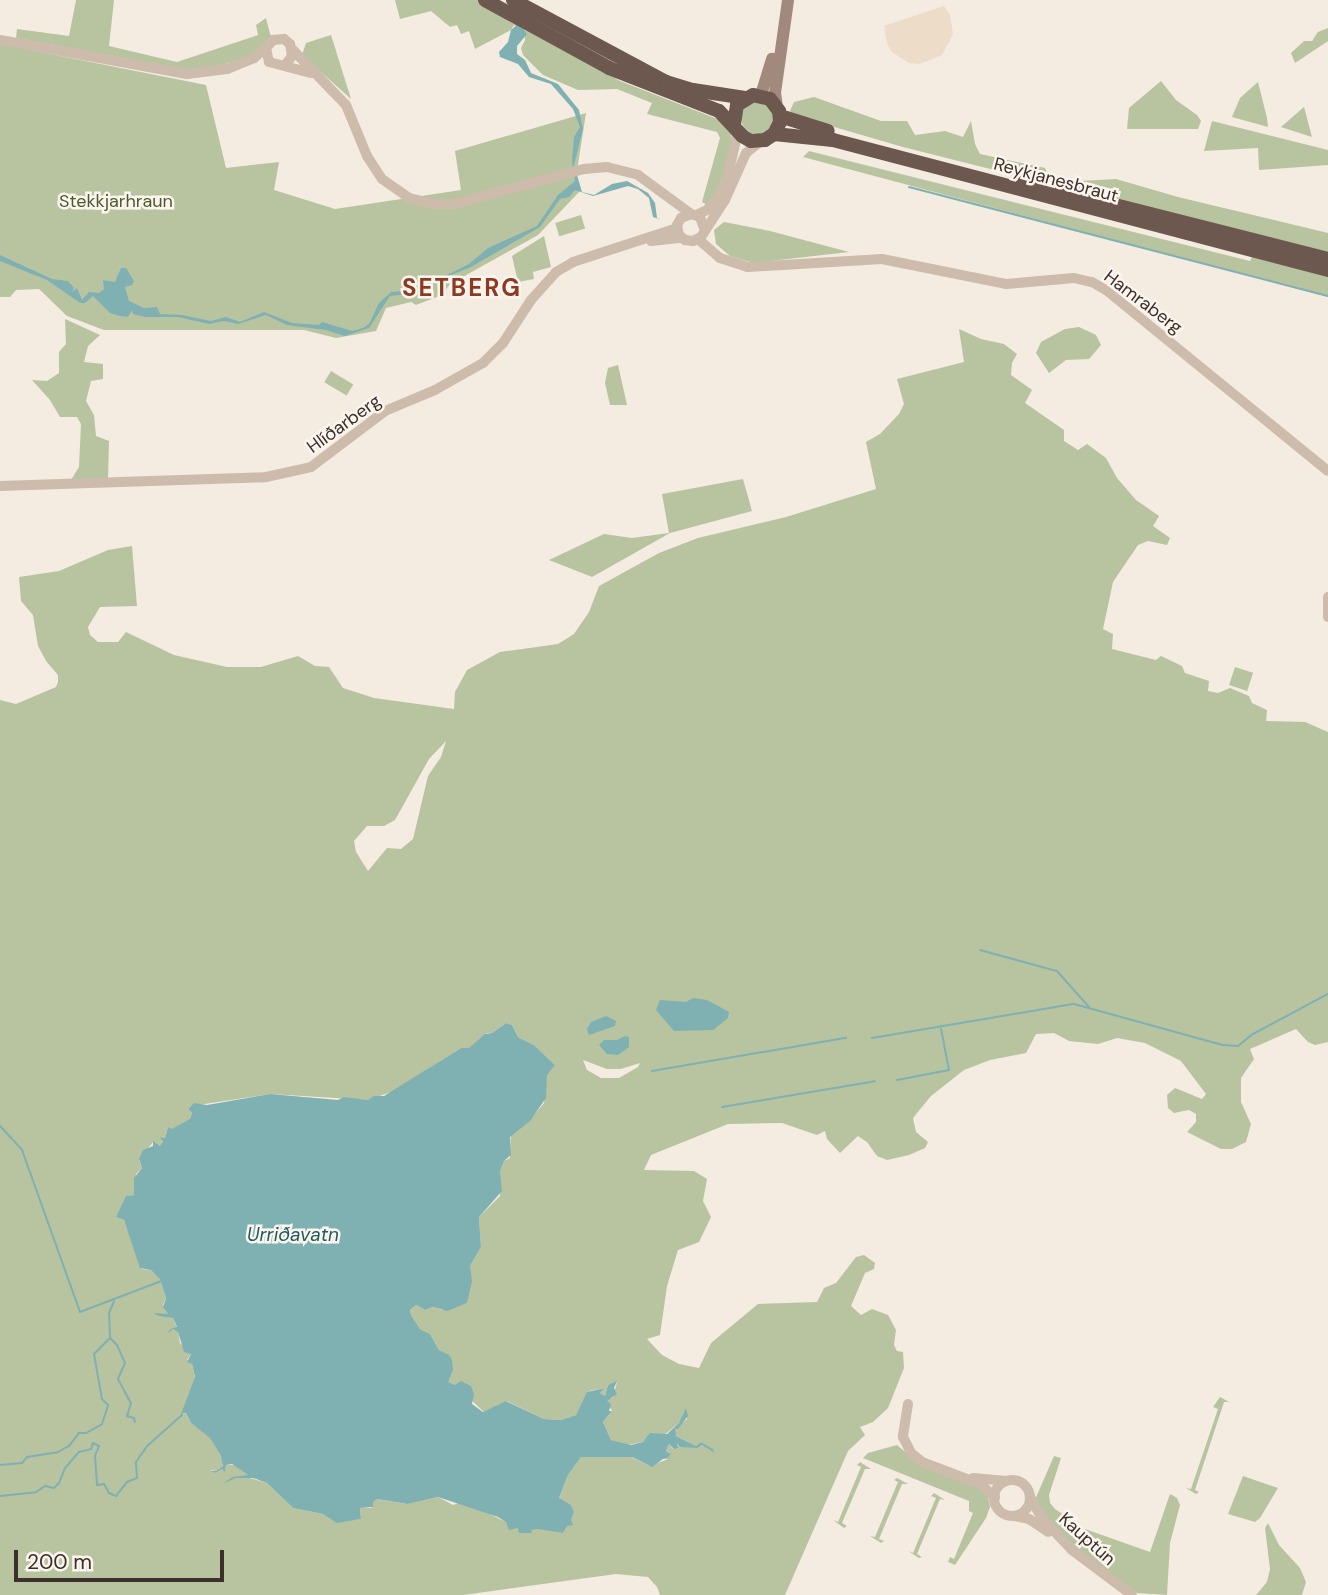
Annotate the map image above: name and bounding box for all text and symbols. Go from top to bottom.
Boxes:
street label: Reykjanesbraut [991,153,1121,207]
park label: Stekkjarhraun [59,190,173,212]
street label: Hamraberg [1100,266,1186,338]
district label: SETBERG [403,274,521,302]
street label: Hlíðarberg [303,390,385,458]
water label: Urriðavatn [247,1224,339,1246]
street label: Kauptún [1054,1508,1120,1570]
scale bar [18,1536,228,1580]
text: 200 m [27,1548,92,1576]

